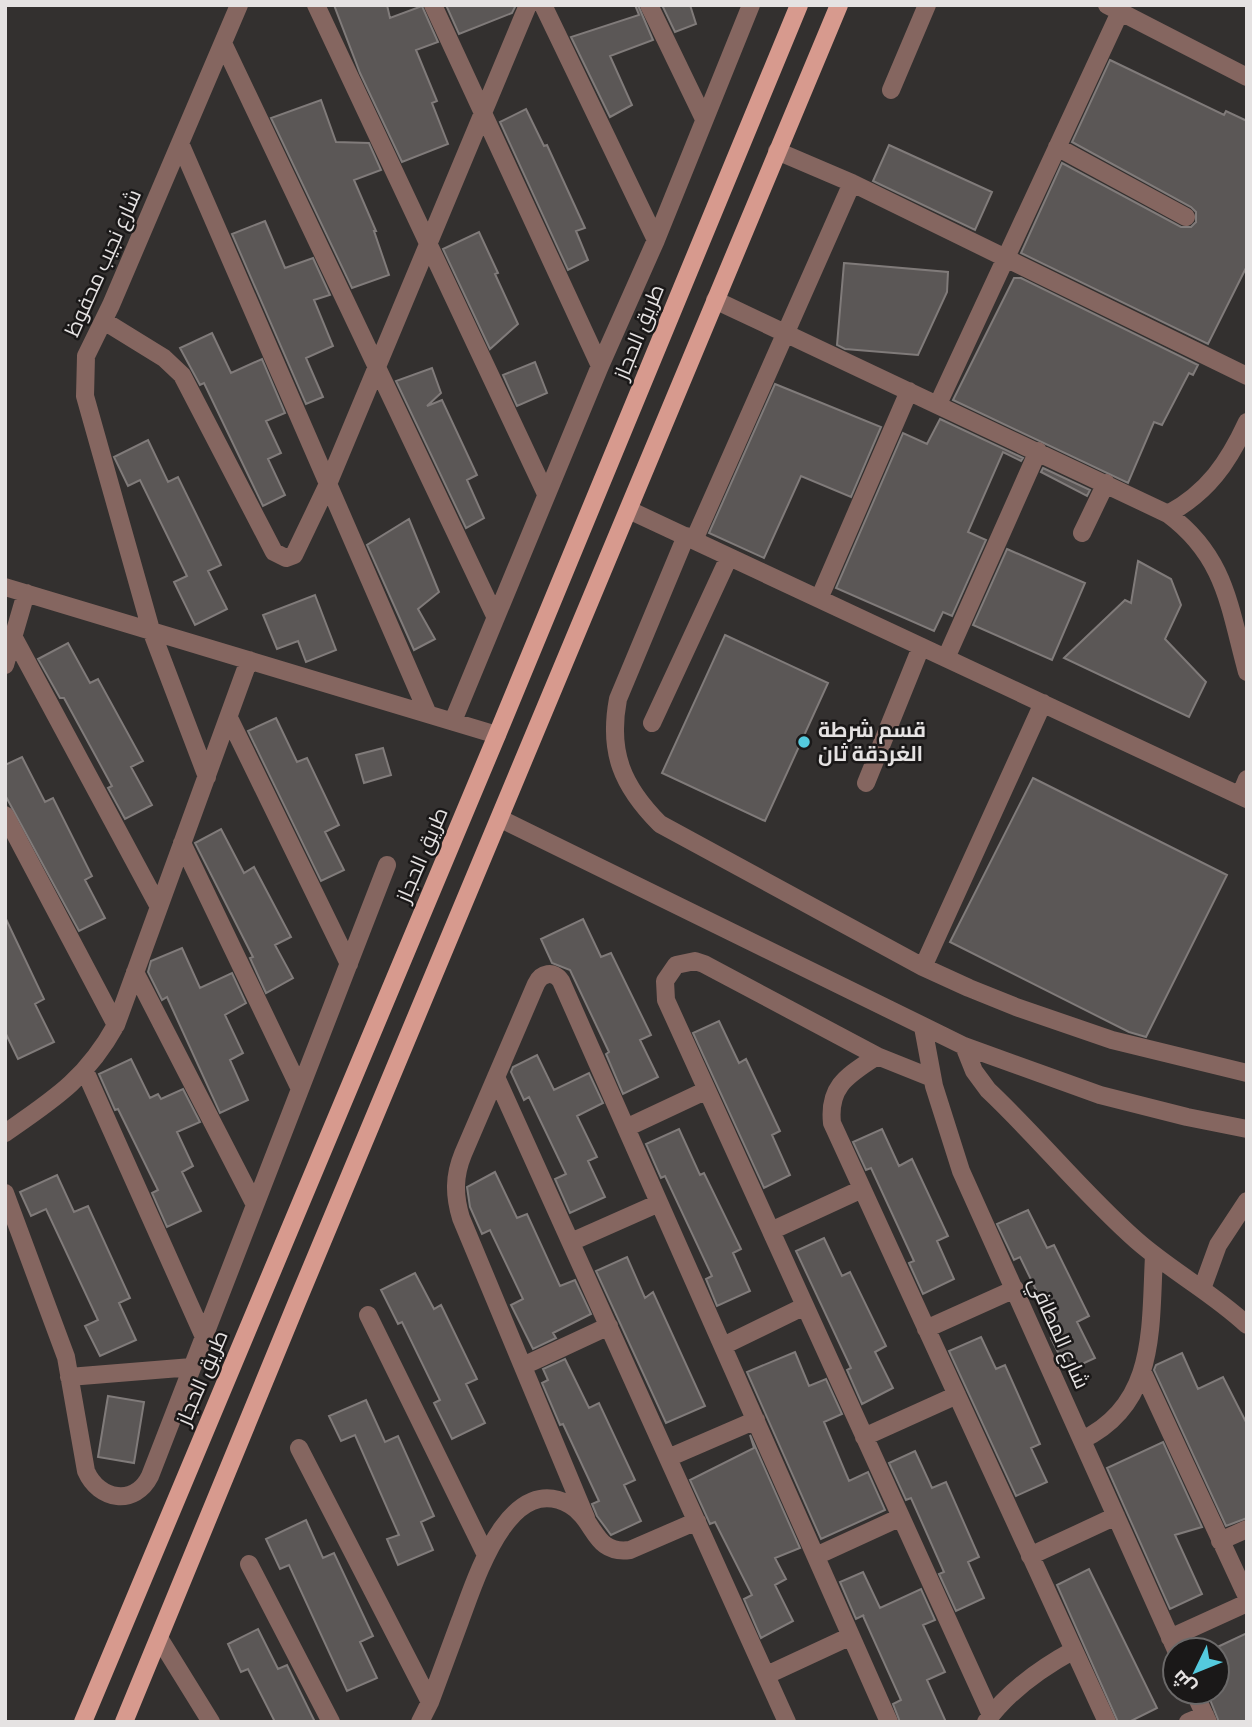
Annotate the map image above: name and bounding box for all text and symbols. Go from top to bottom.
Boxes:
street label: شارع نجيب محفوظ [58,185,148,341]
street label: طريق الحجاز [607,280,670,384]
place label: قسم شرطة الغردقة ثان [818,716,926,766]
marker: قسم شرطة الغردقة ثان [796,734,812,750]
street label: طريق الحجاز [389,803,454,907]
street label: شارع المطافي [1020,1273,1096,1394]
street label: طريق الحجاز [169,1326,234,1430]
north arrow [1161,1636,1231,1706]
text: ش [1166,1665,1201,1700]

